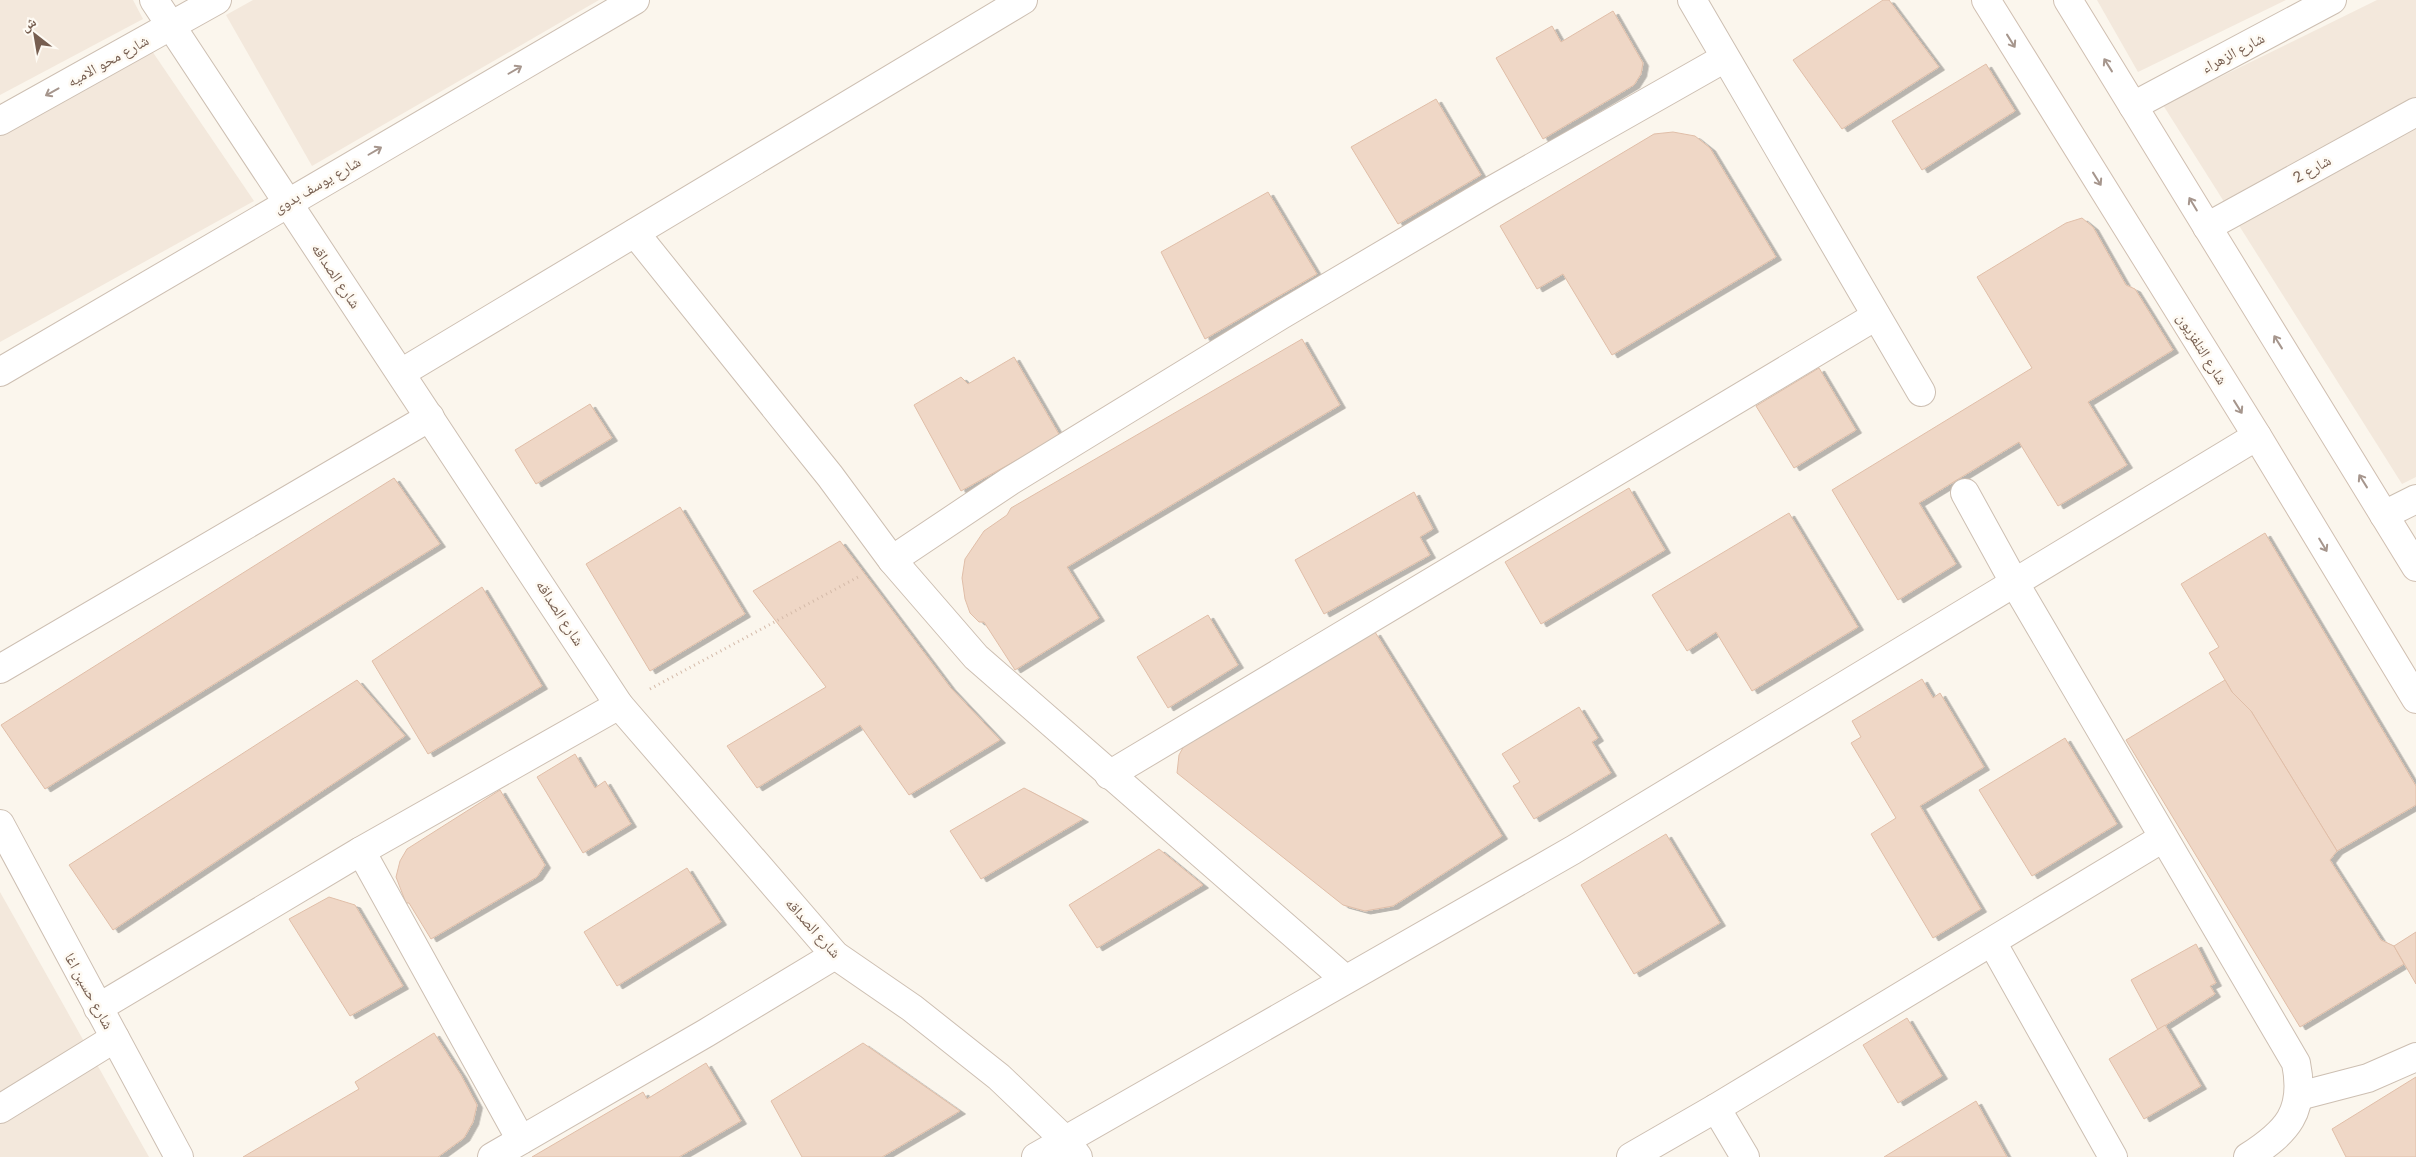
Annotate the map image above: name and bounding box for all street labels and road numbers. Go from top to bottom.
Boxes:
street label: شارع الزهراء [2198,29,2268,78]
street label: شارع محو الاميه [64,31,152,92]
street label: شارع 2 [2290,151,2335,188]
street label: شارع يوسف بدوى [270,153,364,218]
street label: شارع الصداقه [307,240,364,313]
street label: شارع التلفزيون [2172,310,2231,389]
street label: شارع الصداقه [531,577,588,650]
street label: شارع الصداقه [781,894,845,962]
street label: شارع حسين اغا [60,950,117,1033]

